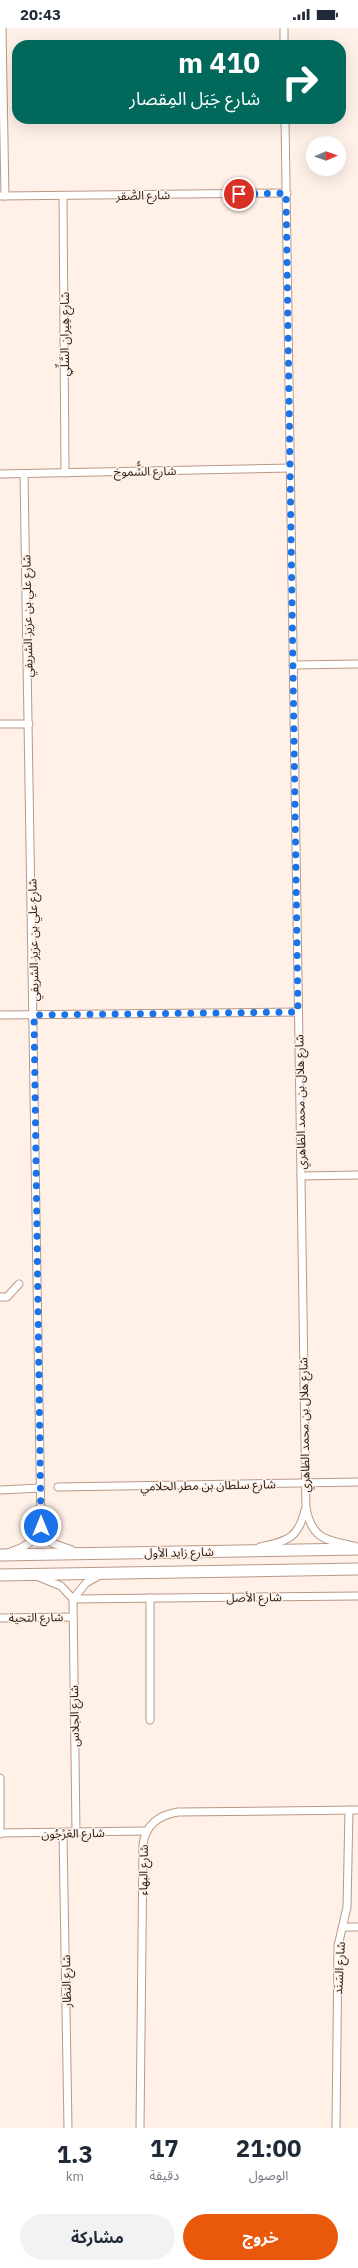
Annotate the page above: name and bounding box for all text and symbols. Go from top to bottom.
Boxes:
text: 20:43 [20,5,61,24]
text: 410 m [178,44,260,81]
icon: right [274,56,326,108]
text: شارع جَبَل المِقصار [129,87,260,110]
north arrow [306,136,346,176]
map controls [306,136,346,176]
pin [222,177,256,211]
icon: arrive [228,183,250,205]
street label: شارع الصَّقر [115,187,170,205]
street label: شارع هِيران السَّلِّي [54,292,74,376]
street label: شارع الشُّموخ [113,460,176,481]
street label: شارع علي بن عزيز الشريفي [18,554,38,678]
street label: شارع علي بن عزيز الشريفي [24,878,44,1002]
street label: شارع هلال بن محمد الظاهري [291,1034,311,1170]
street label: شارع هلال بن محمد الظاهري [295,1357,315,1493]
street label: شارع سلطان بن مطر الحلامي [140,1476,276,1496]
position arrow [20,1505,62,1547]
street label: شارع زايد الأول [144,1544,214,1562]
street label: شارع الأصل [226,1589,282,1607]
street label: شارع التحية [9,1609,63,1627]
street label: شارع الجلاس [66,1685,84,1747]
street label: شارع العَرْجُون [41,1825,105,1843]
street label: شارع البهاء [135,1844,153,1896]
street label: شارع السَنَد [330,1941,350,1995]
street label: شارع النظار [58,1954,76,2008]
text: 17 [150,2132,179,2164]
text: 21:00 [236,2132,301,2164]
text: 1.3 [57,2138,93,2170]
text: دقيقة [150,2167,179,2184]
text: الوصول [249,2167,288,2184]
text: km [66,2168,84,2185]
button: مشاركة [20,2214,175,2260]
button: خروج [183,2214,338,2260]

